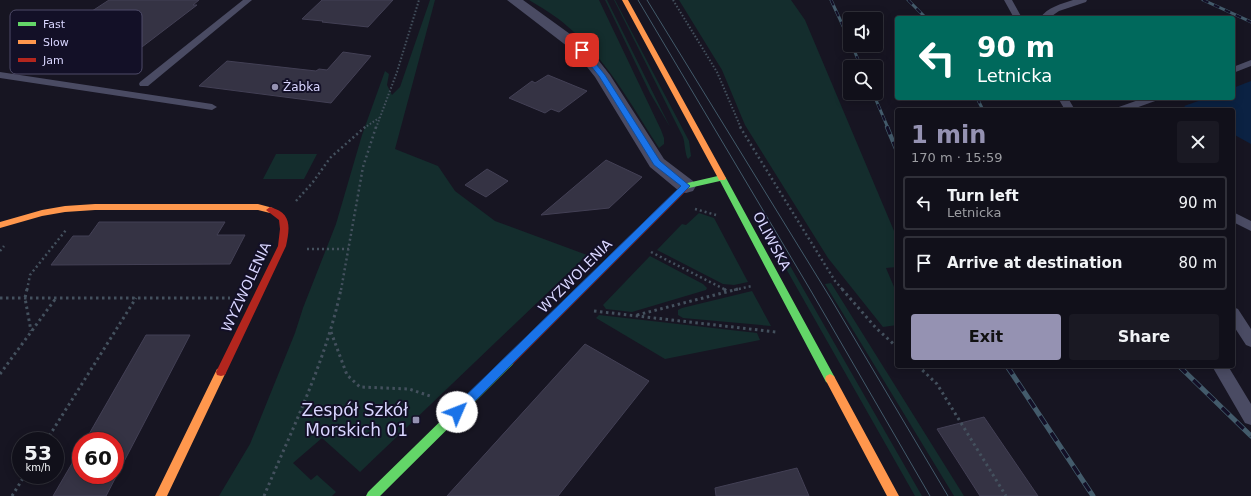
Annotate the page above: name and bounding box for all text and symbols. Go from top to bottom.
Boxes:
legend [10,10,142,74]
map controls [843,12,883,100]
button: sound [843,12,883,52]
text: Fast [43,18,66,31]
text: 90 m [977,31,1055,64]
icon: left [911,32,963,84]
pin [565,33,599,67]
text: Slow [43,36,69,49]
icon: arrive [571,39,593,61]
text: Jam [42,54,64,67]
button: search [843,60,883,100]
text: Letnicka [977,65,1052,86]
place label: Żabka [283,79,320,94]
marker: Żabka [270,82,280,92]
text: 1 min [911,121,986,149]
button: close [1177,121,1219,163]
text: 170 m · 15:59 [911,150,1002,165]
text: Turn left [947,187,1019,205]
icon: left [913,192,935,214]
text: 90 m [1179,194,1217,212]
text: Letnicka [947,205,1001,220]
street label: OLIWSKA [750,209,794,273]
street label: WYZWOLENIA [535,236,615,316]
street label: WYZWOLENIA [218,239,274,335]
icon: arrive [913,252,935,274]
text: Arrive at destination [947,254,1122,272]
text: 80 m [1179,254,1217,272]
button: Exit [911,314,1061,360]
button: Share [1069,314,1219,360]
position arrow [436,391,478,433]
place label: Zespół Szkół Morskich 01 [301,400,408,440]
marker: Zespół Szkół Morskich 01 [411,415,421,425]
speed limit sign: 60 [72,432,124,484]
text: 53 [24,441,52,465]
text: km/h [25,462,51,473]

